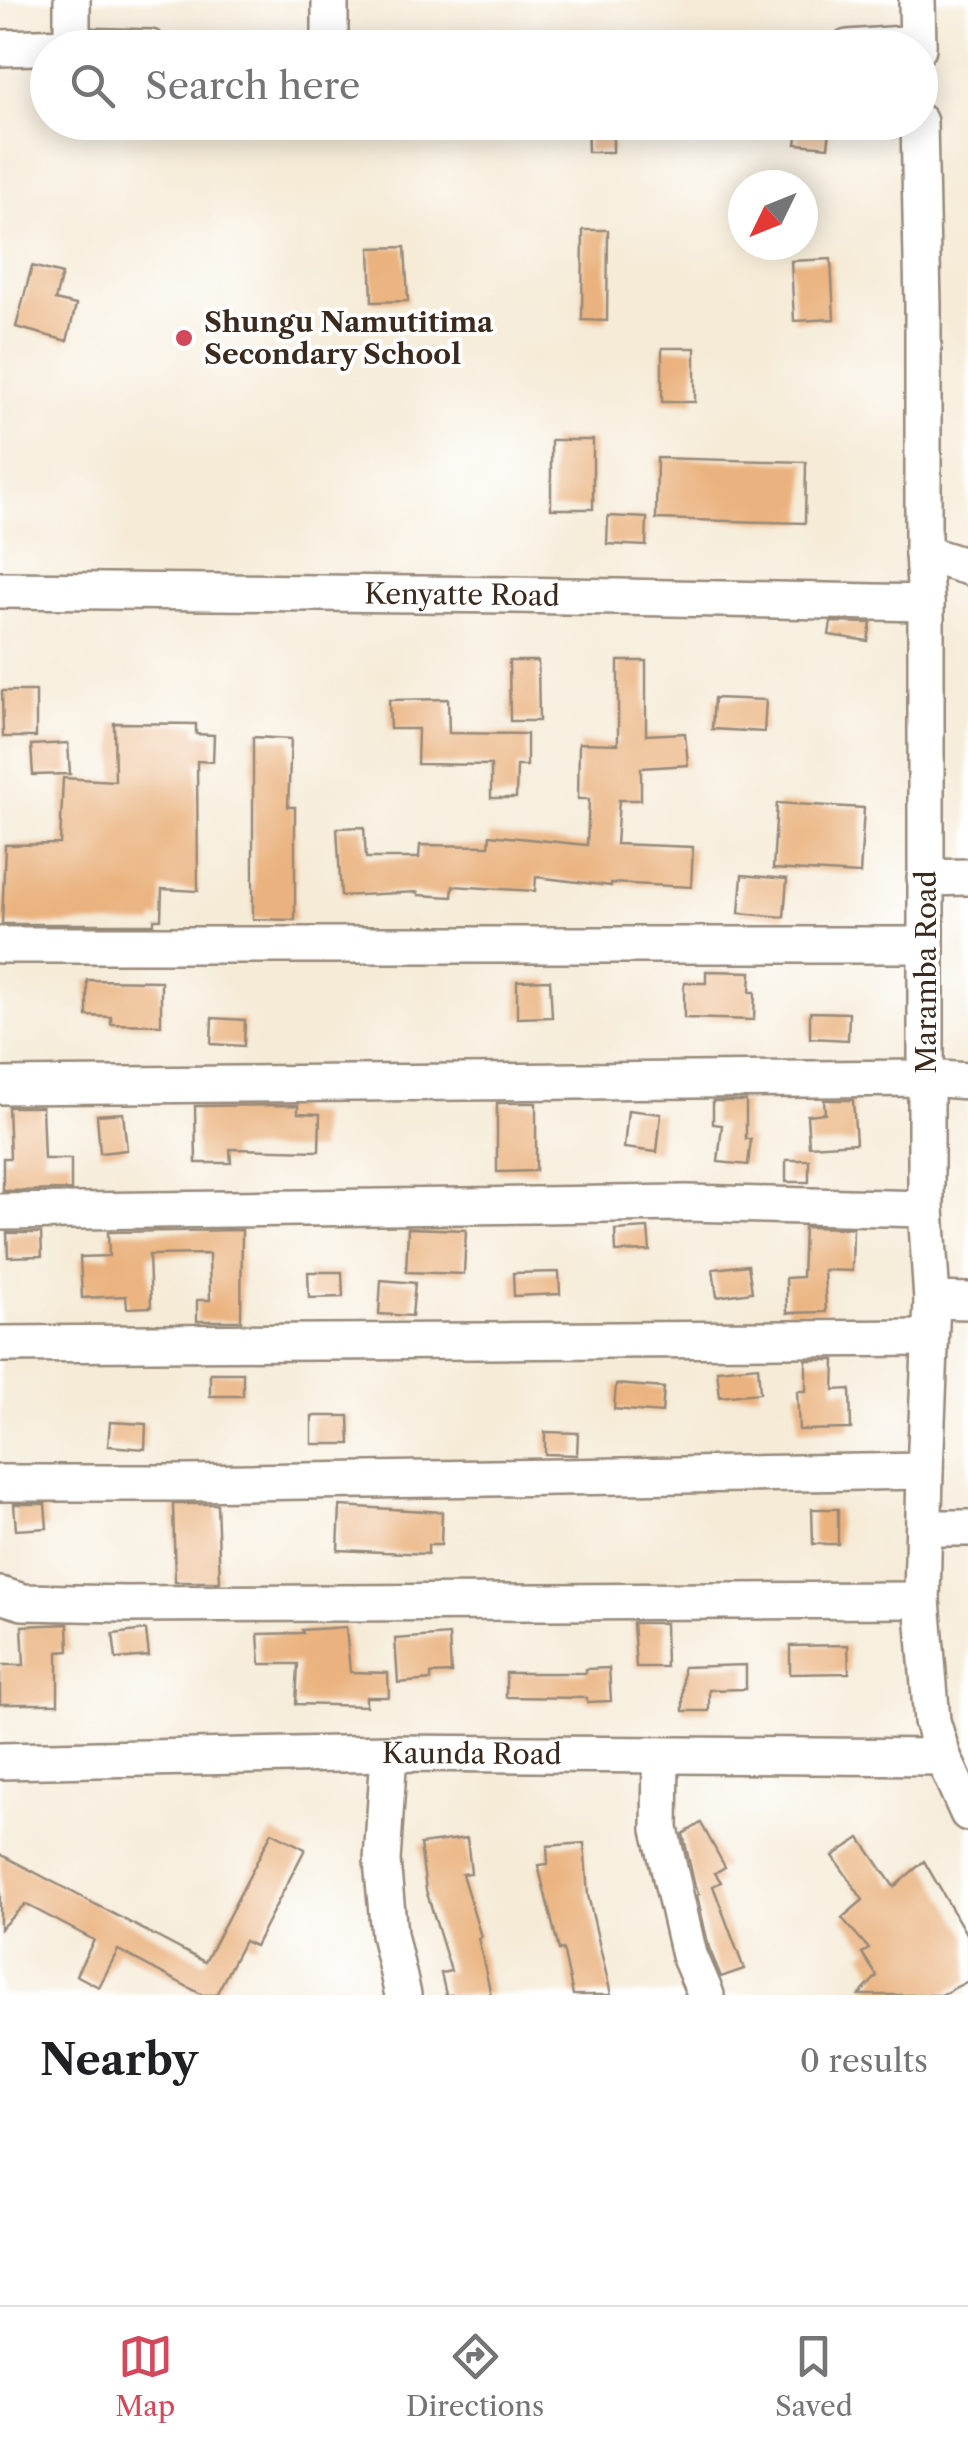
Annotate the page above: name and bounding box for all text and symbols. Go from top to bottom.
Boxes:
search box [30,30,938,140]
icon: search [65,58,120,113]
text: Search here [145,62,360,109]
north arrow [728,170,818,260]
place label: Shungu Namutitima Secondary School [204,305,494,371]
marker: Shungu Namutitima Secondary School [173,327,195,349]
street label: Kenyatte Road [364,577,560,613]
street label: Maramba Road [909,870,943,1074]
street label: Kaunda Road [382,1736,562,1771]
text: Nearby [40,2034,198,2086]
text: 0 results [800,2041,928,2080]
tab: Map [115,2329,175,2423]
tab: Directions [406,2329,544,2423]
tab: Saved [775,2329,853,2423]

